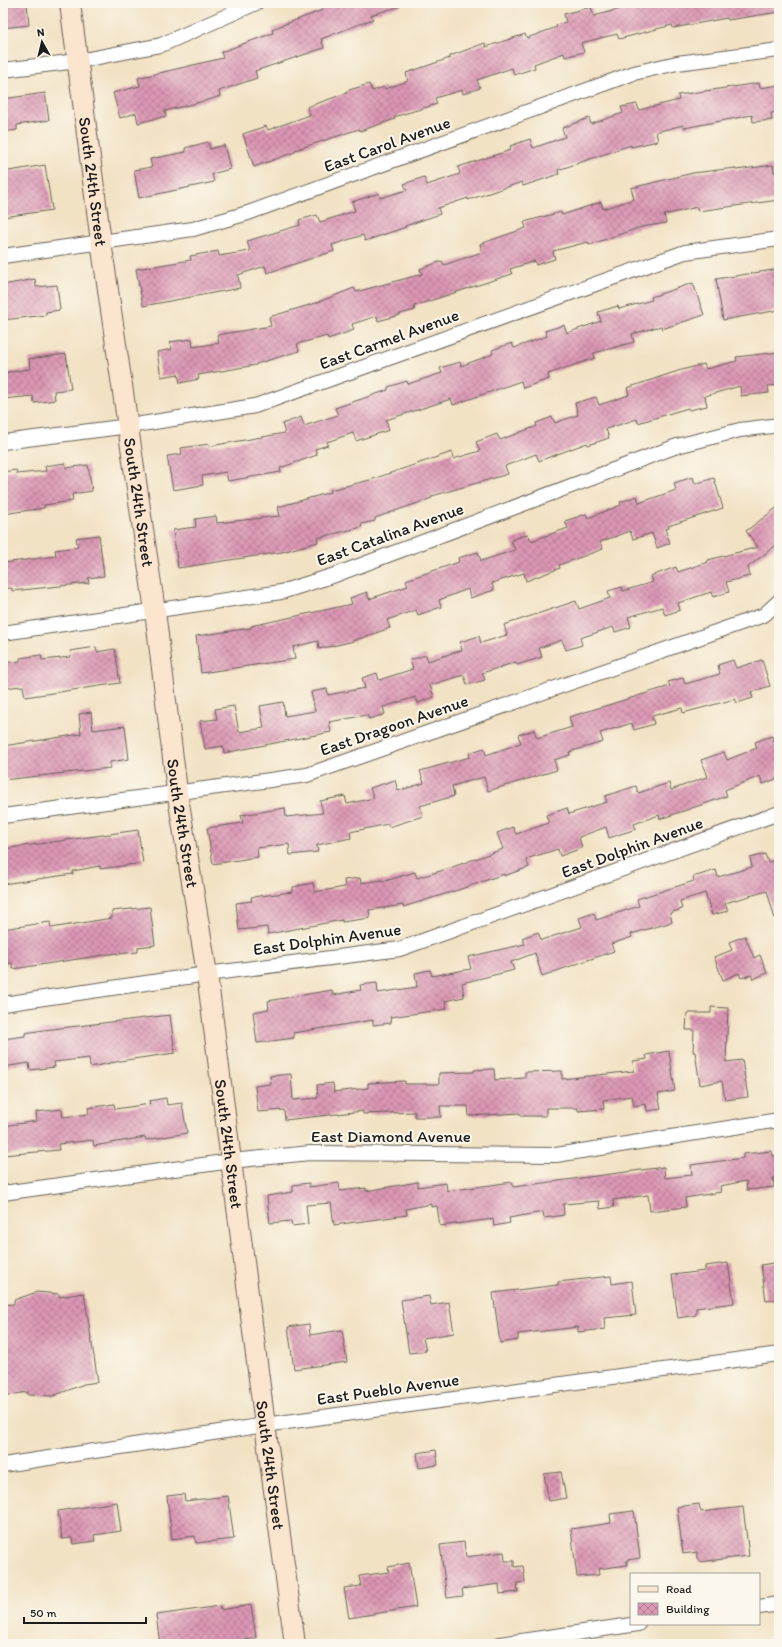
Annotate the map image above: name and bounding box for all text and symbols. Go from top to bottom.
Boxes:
north arrow [22,22,62,62]
text: N [36,26,45,40]
street label: East Carol Avenue [321,112,453,176]
street label: South 24th Street [75,116,111,248]
street label: East Carmel Avenue [316,304,462,374]
street label: South 24th Street [120,436,158,568]
street label: East Catalina Avenue [314,498,466,570]
street label: East Dragoon Avenue [317,690,471,760]
street label: South 24th Street [163,758,203,889]
street label: East Dolphin Avenue [558,812,706,882]
street label: East Dolphin Avenue [252,919,402,959]
street label: South 24th Street [211,1078,247,1210]
street label: East Diamond Avenue [311,1126,471,1146]
street label: East Pueblo Avenue [316,1369,460,1409]
street label: South 24th Street [252,1399,289,1531]
legend [630,1573,760,1625]
text: Road [666,1582,692,1596]
scale bar [24,1599,146,1625]
text: Building [666,1602,710,1616]
text: 50 m [30,1606,56,1620]

